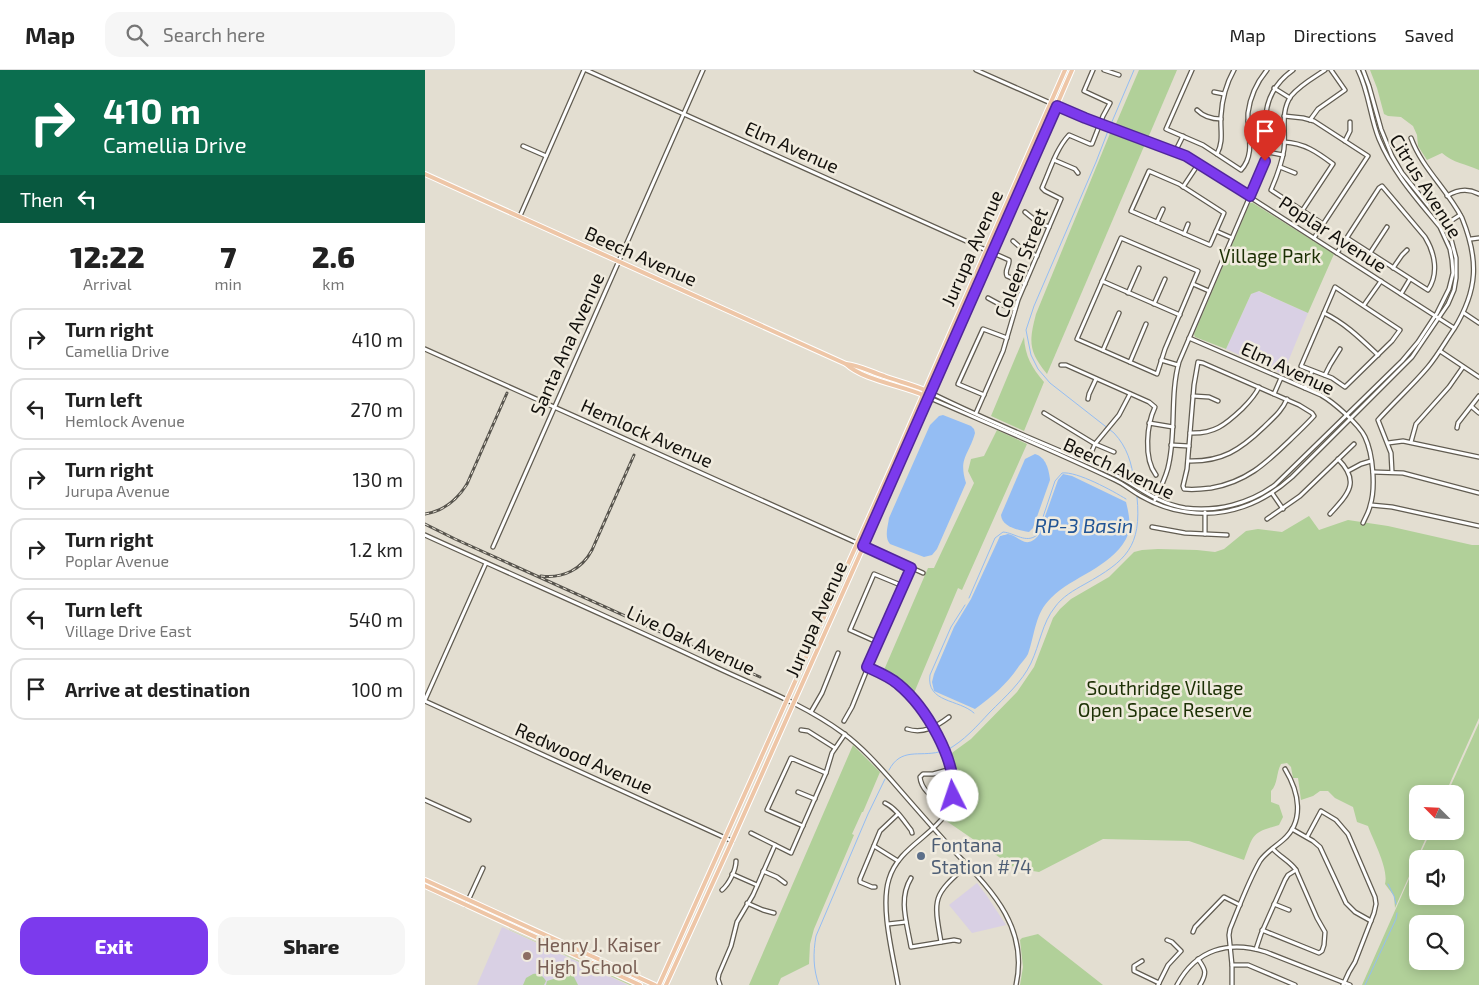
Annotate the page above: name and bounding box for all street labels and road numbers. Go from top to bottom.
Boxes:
street label: Elm Avenue [742,116,843,177]
street label: Citrus Avenue [1385,129,1468,242]
street label: Jurupa Avenue [936,186,1007,309]
street label: Poplar Avenue [1275,190,1391,277]
street label: Coleen Street [989,205,1052,321]
street label: Beech Avenue [582,221,701,290]
street label: Santa Ana Avenue [525,269,608,419]
street label: Elm Avenue [1238,336,1339,399]
street label: Hemlock Avenue [578,393,717,472]
street label: Beech Avenue [1060,432,1178,503]
street label: Jurupa Avenue [780,557,851,680]
street label: Live Oak Avenue [623,600,759,679]
street label: Redwood Avenue [512,717,657,798]

